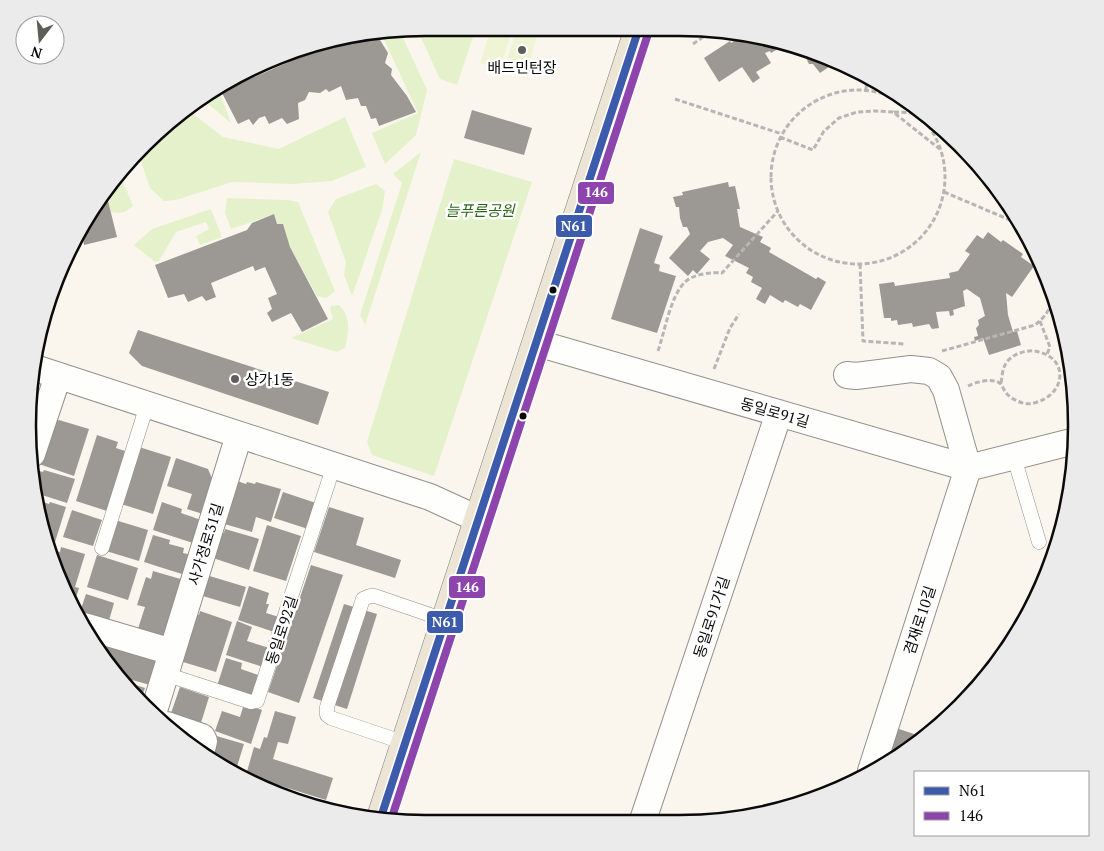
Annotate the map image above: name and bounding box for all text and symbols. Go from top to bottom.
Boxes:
north arrow [15,15,65,65]
text: N [28,42,44,64]
marker: 배드민턴장 [516,44,528,56]
place label: 배드민턴장 [487,57,557,77]
line badge: 146 [577,181,615,205]
text: 146 [584,182,608,201]
park label: 늘푸른공원 [445,200,516,220]
line badge: N61 [555,214,593,238]
text: N61 [561,216,587,235]
unlabelled marker [548,285,558,295]
place label: 상가1동 [245,369,294,389]
marker: 상가1동 [229,373,241,385]
street label: 동일로91길 [738,393,812,431]
unlabelled marker [518,411,528,421]
street label: 사가정로31길 [183,500,227,588]
street label: 동일로91가길 [688,573,734,661]
line badge: 146 [448,575,486,599]
text: 146 [455,577,479,596]
street label: 겸재로10길 [898,583,940,657]
street label: 동일로92길 [260,593,302,667]
line badge: N61 [426,610,464,634]
text: N61 [432,612,458,631]
legend [914,771,1089,836]
text: N61 [959,780,986,800]
text: 146 [959,805,983,825]

